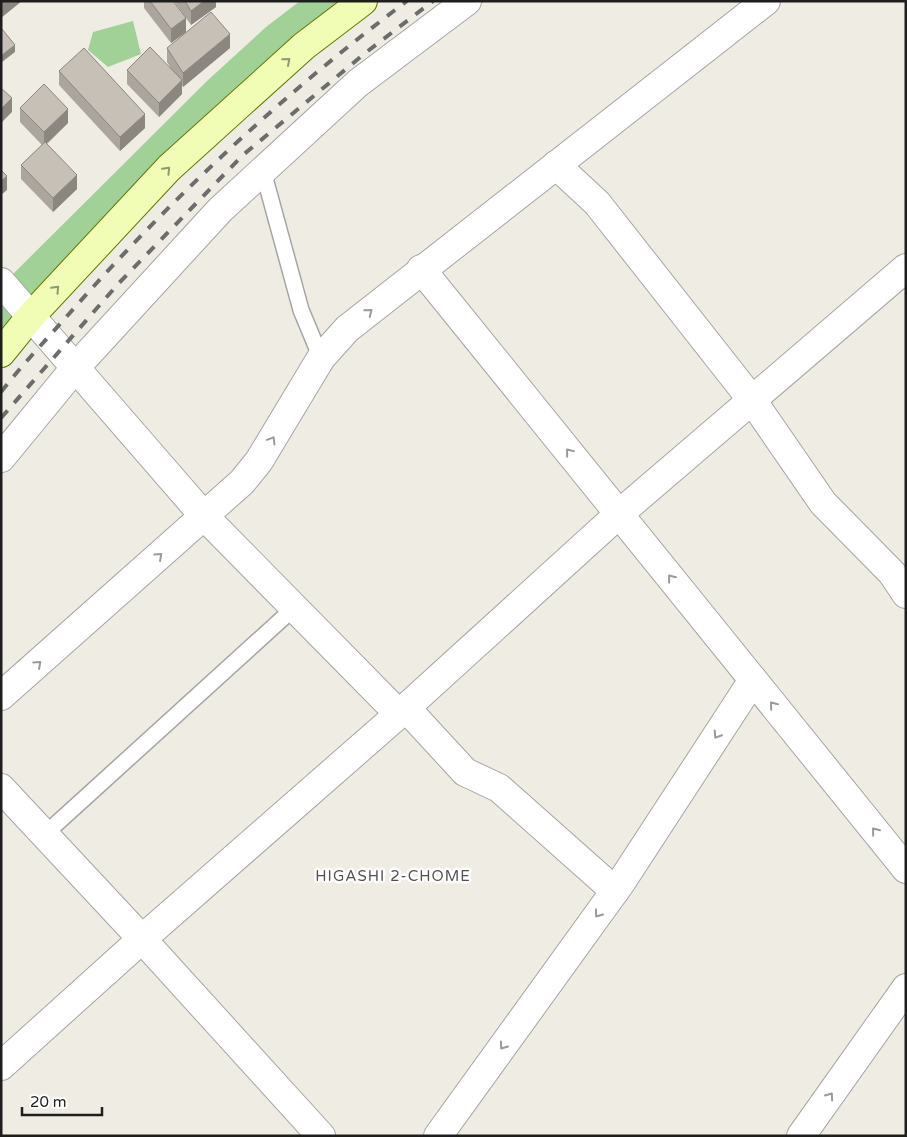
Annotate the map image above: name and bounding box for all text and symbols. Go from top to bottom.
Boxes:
one-way arrow [282,58,291,67]
one-way arrow [161,167,170,176]
one-way arrow [50,286,59,295]
one-way arrow [363,309,372,317]
one-way arrow [265,437,275,446]
one-way arrow [566,449,574,458]
one-way arrow [154,553,163,562]
one-way arrow [668,575,677,584]
one-way arrow [32,661,41,670]
one-way arrow [771,702,779,711]
one-way arrow [714,730,723,739]
one-way arrow [873,828,881,837]
district label: HIGASHI 2-CHOME [315,867,471,885]
one-way arrow [595,908,604,918]
one-way arrow [500,1040,509,1050]
scale bar [22,1084,102,1116]
one-way arrow [824,1092,833,1102]
text: 20 m [30,1093,67,1111]

